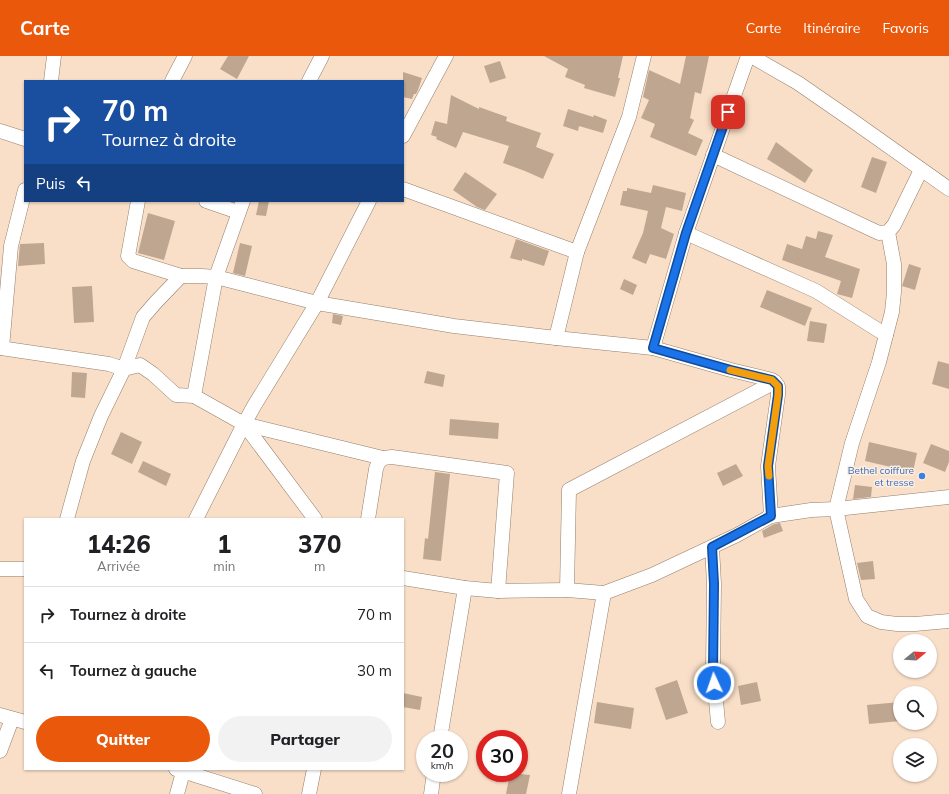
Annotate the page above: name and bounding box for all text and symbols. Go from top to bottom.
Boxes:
text: Carte [20,16,70,40]
text: Carte [746,19,781,37]
text: Itinéraire [803,19,860,37]
text: Favoris [882,19,929,37]
text: 70 m [102,93,168,128]
pin [711,95,745,129]
icon: right [36,96,88,148]
icon: arrive [717,101,739,123]
text: Tournez à droite [102,128,236,151]
icon: left [73,172,95,194]
text: Puis [36,174,65,193]
place label: Bethel coiffure et tresse [848,464,914,489]
marker: Bethel coiffure et tresse [917,471,927,481]
text: 14:26 [87,529,151,559]
text: 1 [217,529,232,559]
text: 370 [298,529,341,559]
text: Arrivée [97,558,140,574]
text: min [213,558,235,574]
text: m [314,558,325,574]
icon: right [36,604,58,626]
text: Tournez à droite [70,605,186,624]
text: 70 m [357,605,392,624]
north arrow [893,634,937,678]
map controls [893,634,937,782]
icon: left [36,660,58,682]
text: Tournez à gauche [70,661,197,680]
text: 30 m [357,661,392,680]
position arrow [693,662,735,704]
button: search [893,686,937,730]
button: Quitter [36,716,210,762]
button: Partager [218,716,392,762]
speed limit sign: 30 [476,730,528,782]
text: 20 [430,738,454,763]
button: layers [893,738,937,782]
text: km/h [431,759,453,772]

